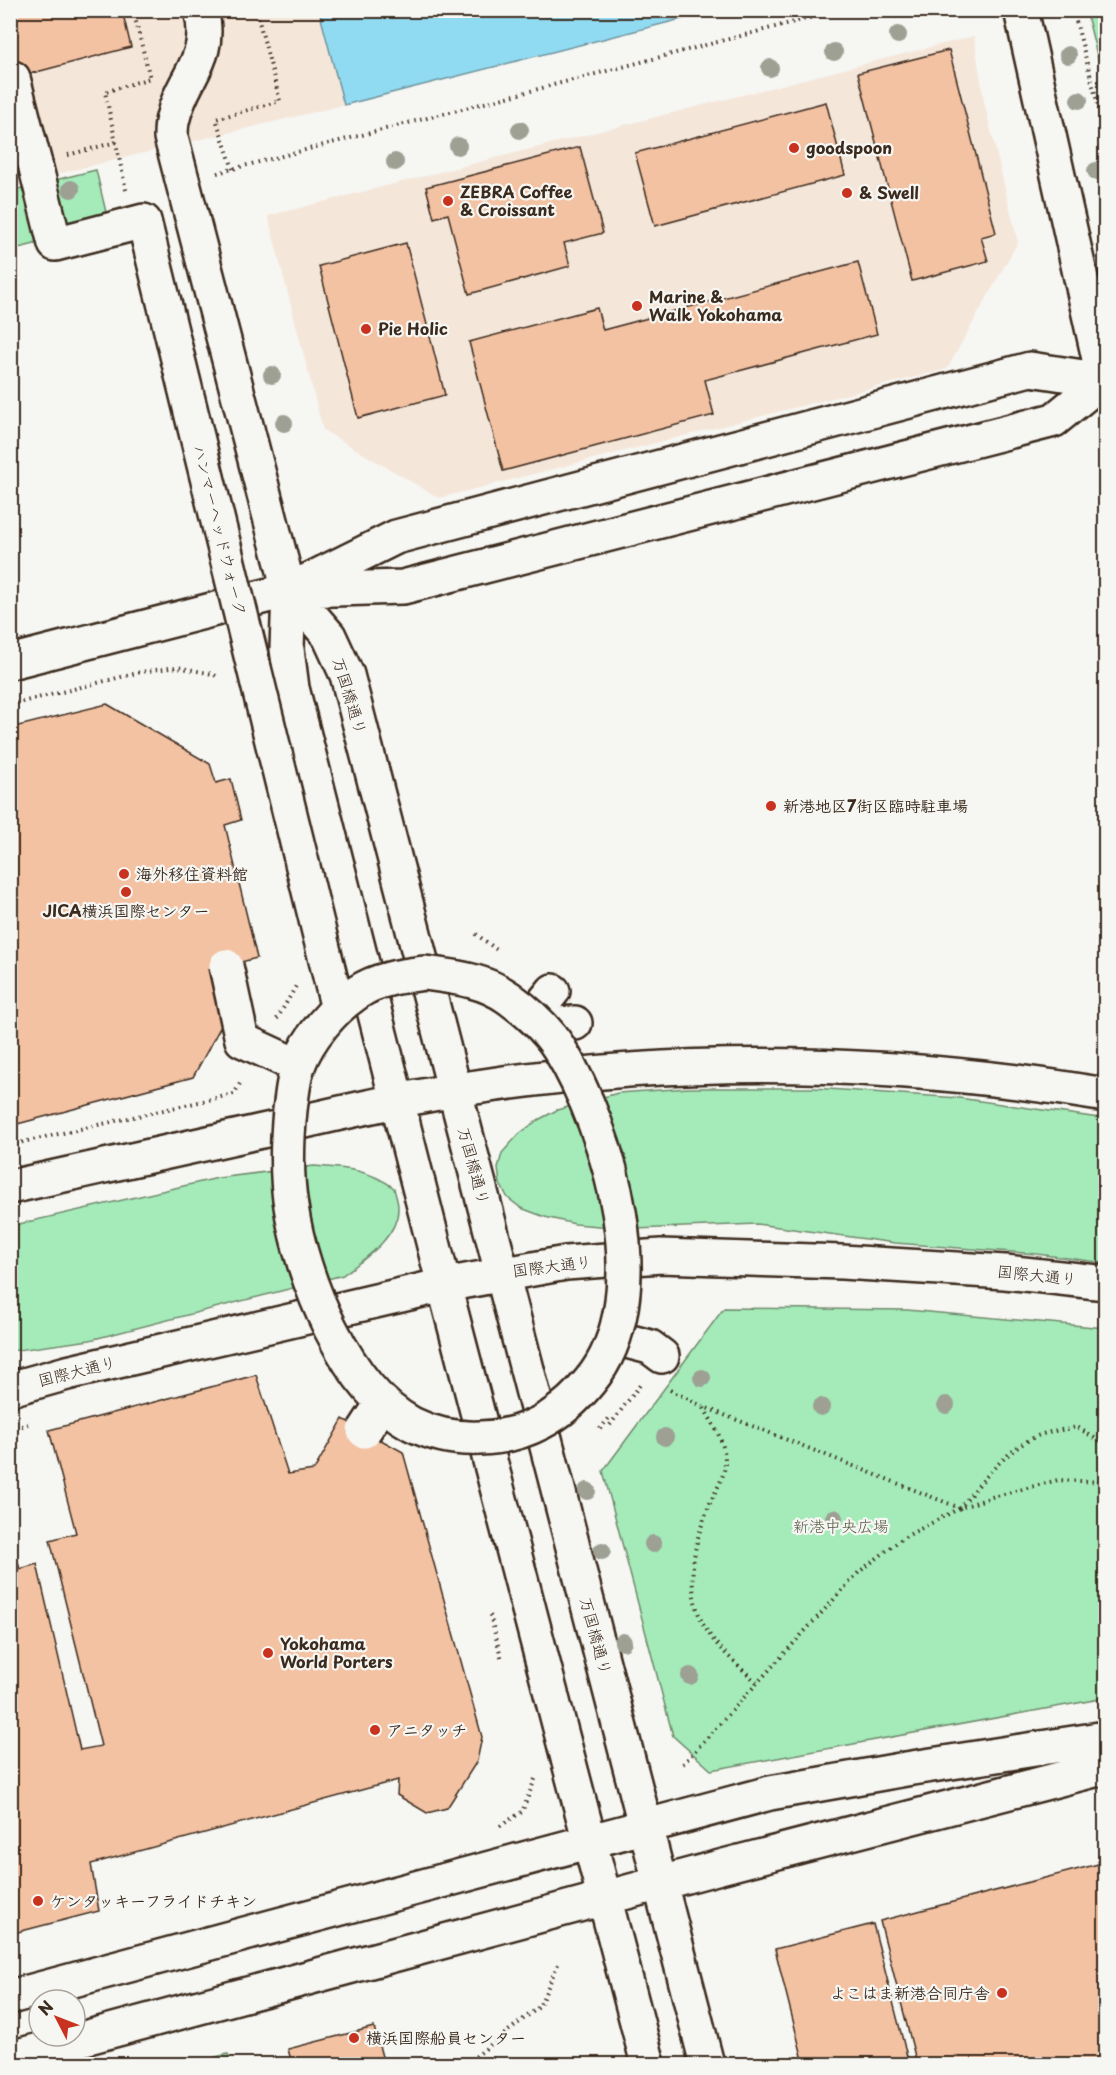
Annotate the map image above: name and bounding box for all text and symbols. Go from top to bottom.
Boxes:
place label: goodspoon [806,135,892,159]
marker: goodspoon [787,141,801,155]
place label: ZEBRA Coffee & Croissant [460,179,573,221]
place label: & Swell [859,180,919,204]
marker: & Swell [840,186,854,200]
marker: ZEBRA Coffee & Croissant [441,194,455,208]
place label: Marine & Walk Yokohama [649,284,783,326]
marker: Marine & Walk Yokohama [630,299,644,313]
place label: Pie Holic [378,316,448,340]
marker: Pie Holic [359,322,373,336]
street label: ハンマーヘッドウォーク [188,442,254,618]
street label: 万国橋通り [328,654,374,737]
place label: 新港地区7街区臨時駐車場 [783,793,968,817]
marker: 新港地区7街区臨時駐車場 [764,799,778,813]
place label: 海外移住資料館 [136,861,248,885]
marker: 海外移住資料館 [117,867,131,881]
marker: JICA横浜国際センター [119,885,133,899]
place label: JICA横浜国際センター [42,898,210,922]
street label: 万国橋通り [453,1124,497,1207]
street label: 国際大通り [511,1248,593,1282]
street label: 国際大通り [996,1258,1078,1290]
street label: 国際大通り [35,1349,118,1391]
park label: 新港中央広場 [793,1513,889,1537]
street label: 万国橋通り [575,1594,619,1677]
place label: Yokohama World Porters [280,1631,393,1673]
marker: Yokohama World Porters [261,1646,275,1660]
place label: アニタッチ [387,1717,467,1741]
marker: アニタッチ [368,1723,382,1737]
place label: ケンタッキーフライドチキン [50,1888,257,1912]
marker: ケンタッキーフライドチキン [31,1894,45,1908]
place label: よこはま新港合同庁舎 [830,1980,990,2004]
marker: よこはま新港合同庁舎 [995,1986,1009,2000]
north arrow [27,1988,87,2048]
text: N [32,1995,58,2020]
place label: 横浜国際船員センター [366,2025,526,2049]
marker: 横浜国際船員センター [347,2031,361,2045]

